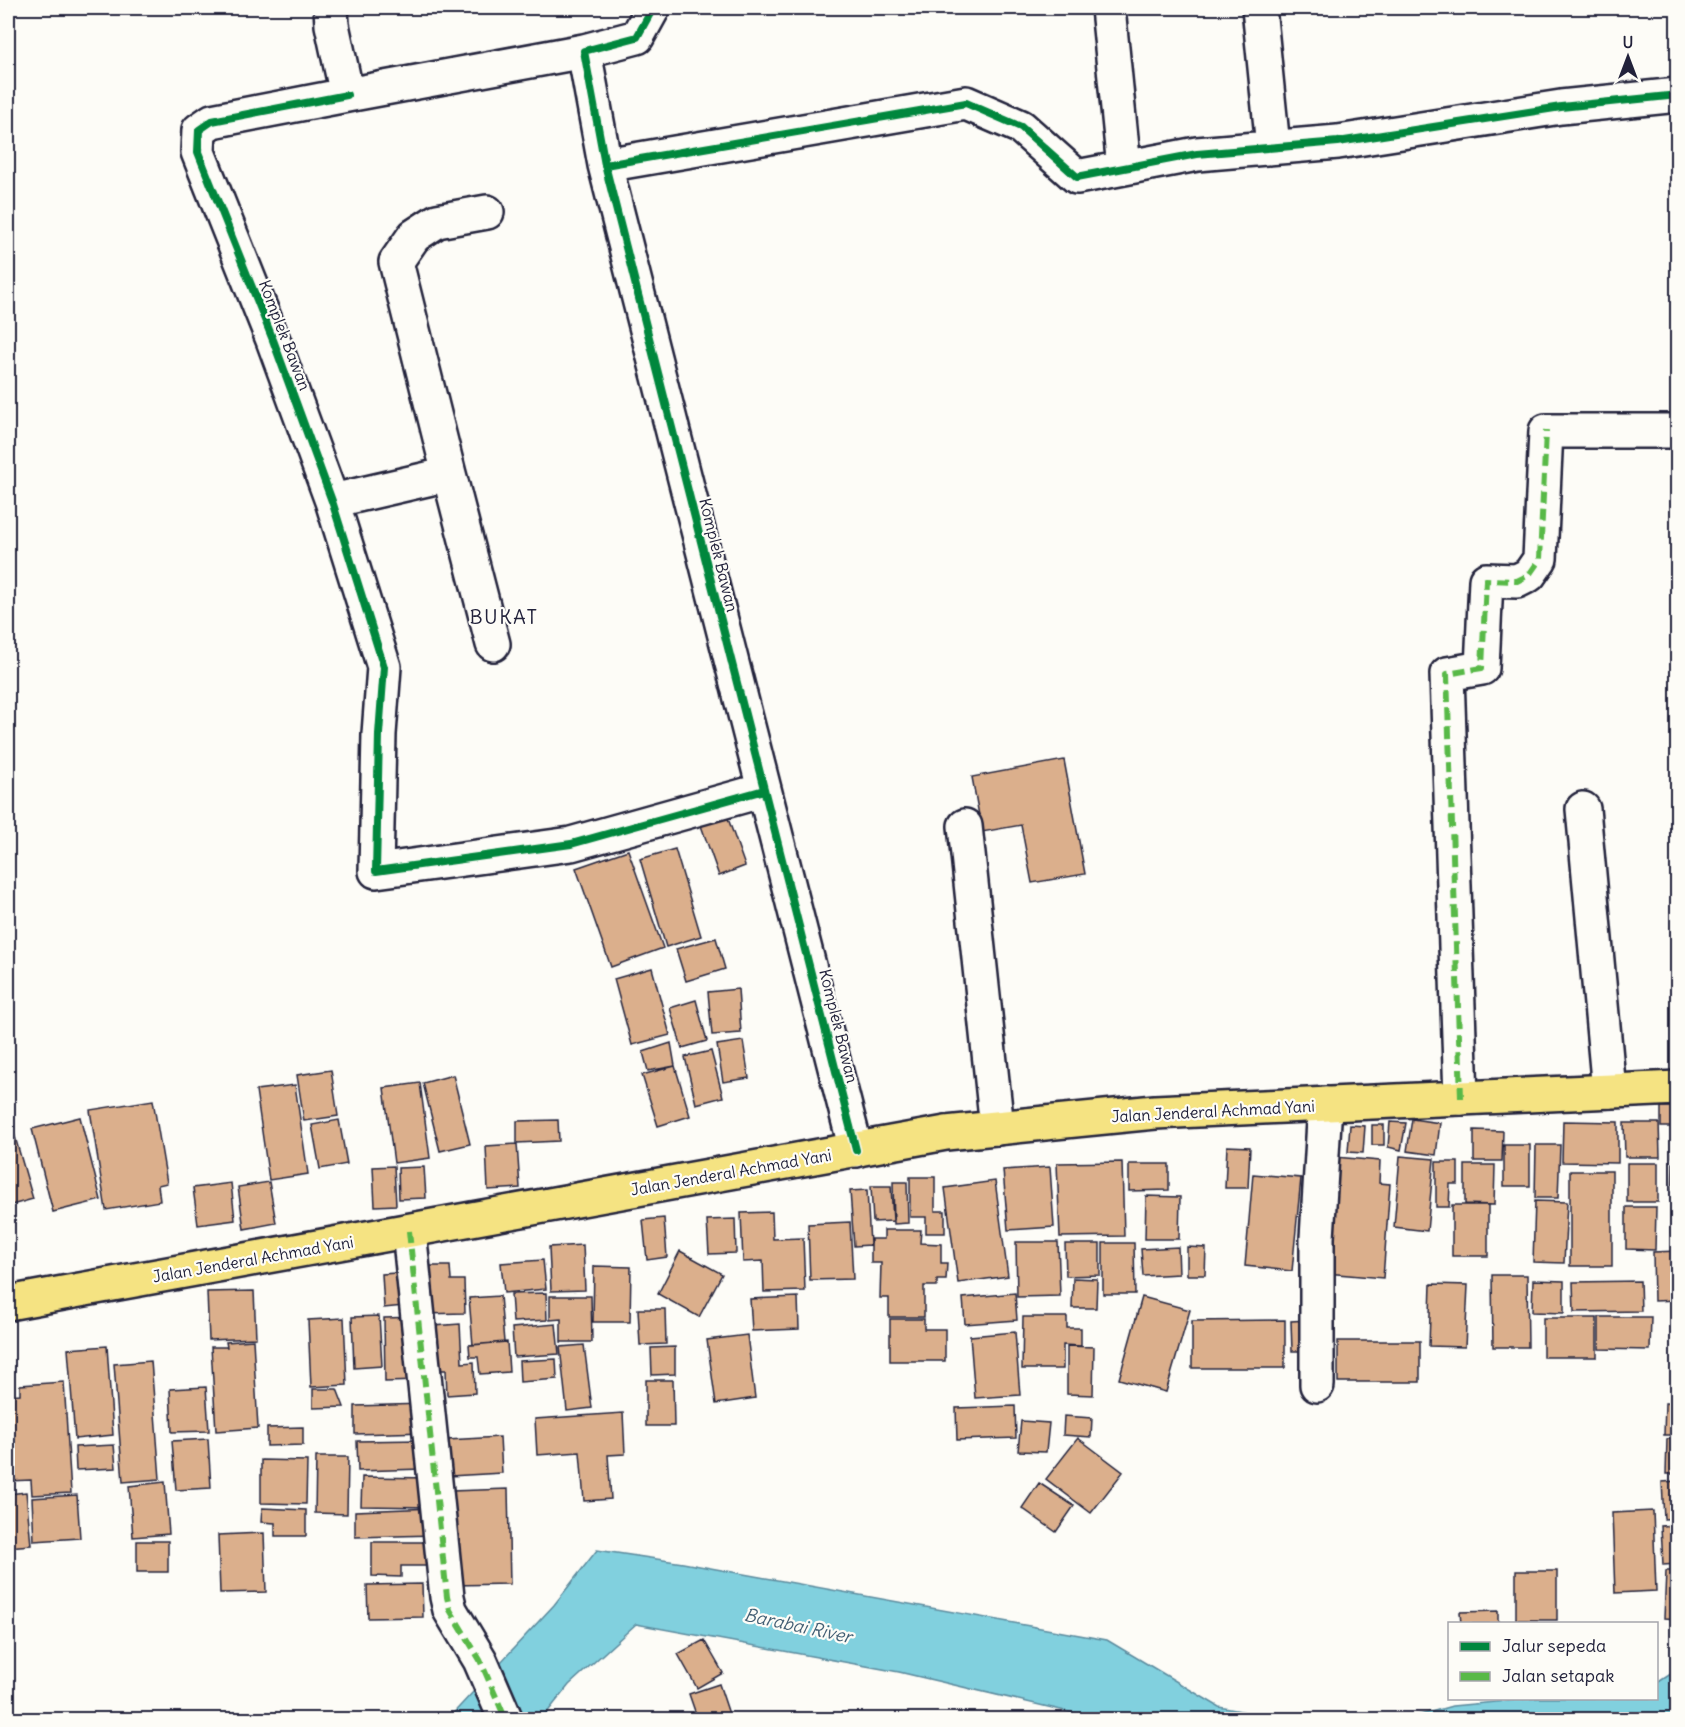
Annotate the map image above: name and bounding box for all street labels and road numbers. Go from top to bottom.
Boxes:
street label: Komplek Bawan [255,277,315,393]
street label: Komplek Bawan [695,496,743,614]
street label: Komplek Bawan [815,967,863,1085]
street label: Jalan Jenderal Achmad Yani [1111,1096,1315,1126]
street label: Jalan Jenderal Achmad Yani [629,1144,833,1200]
street label: Jalan Jenderal Achmad Yani [151,1231,355,1287]

